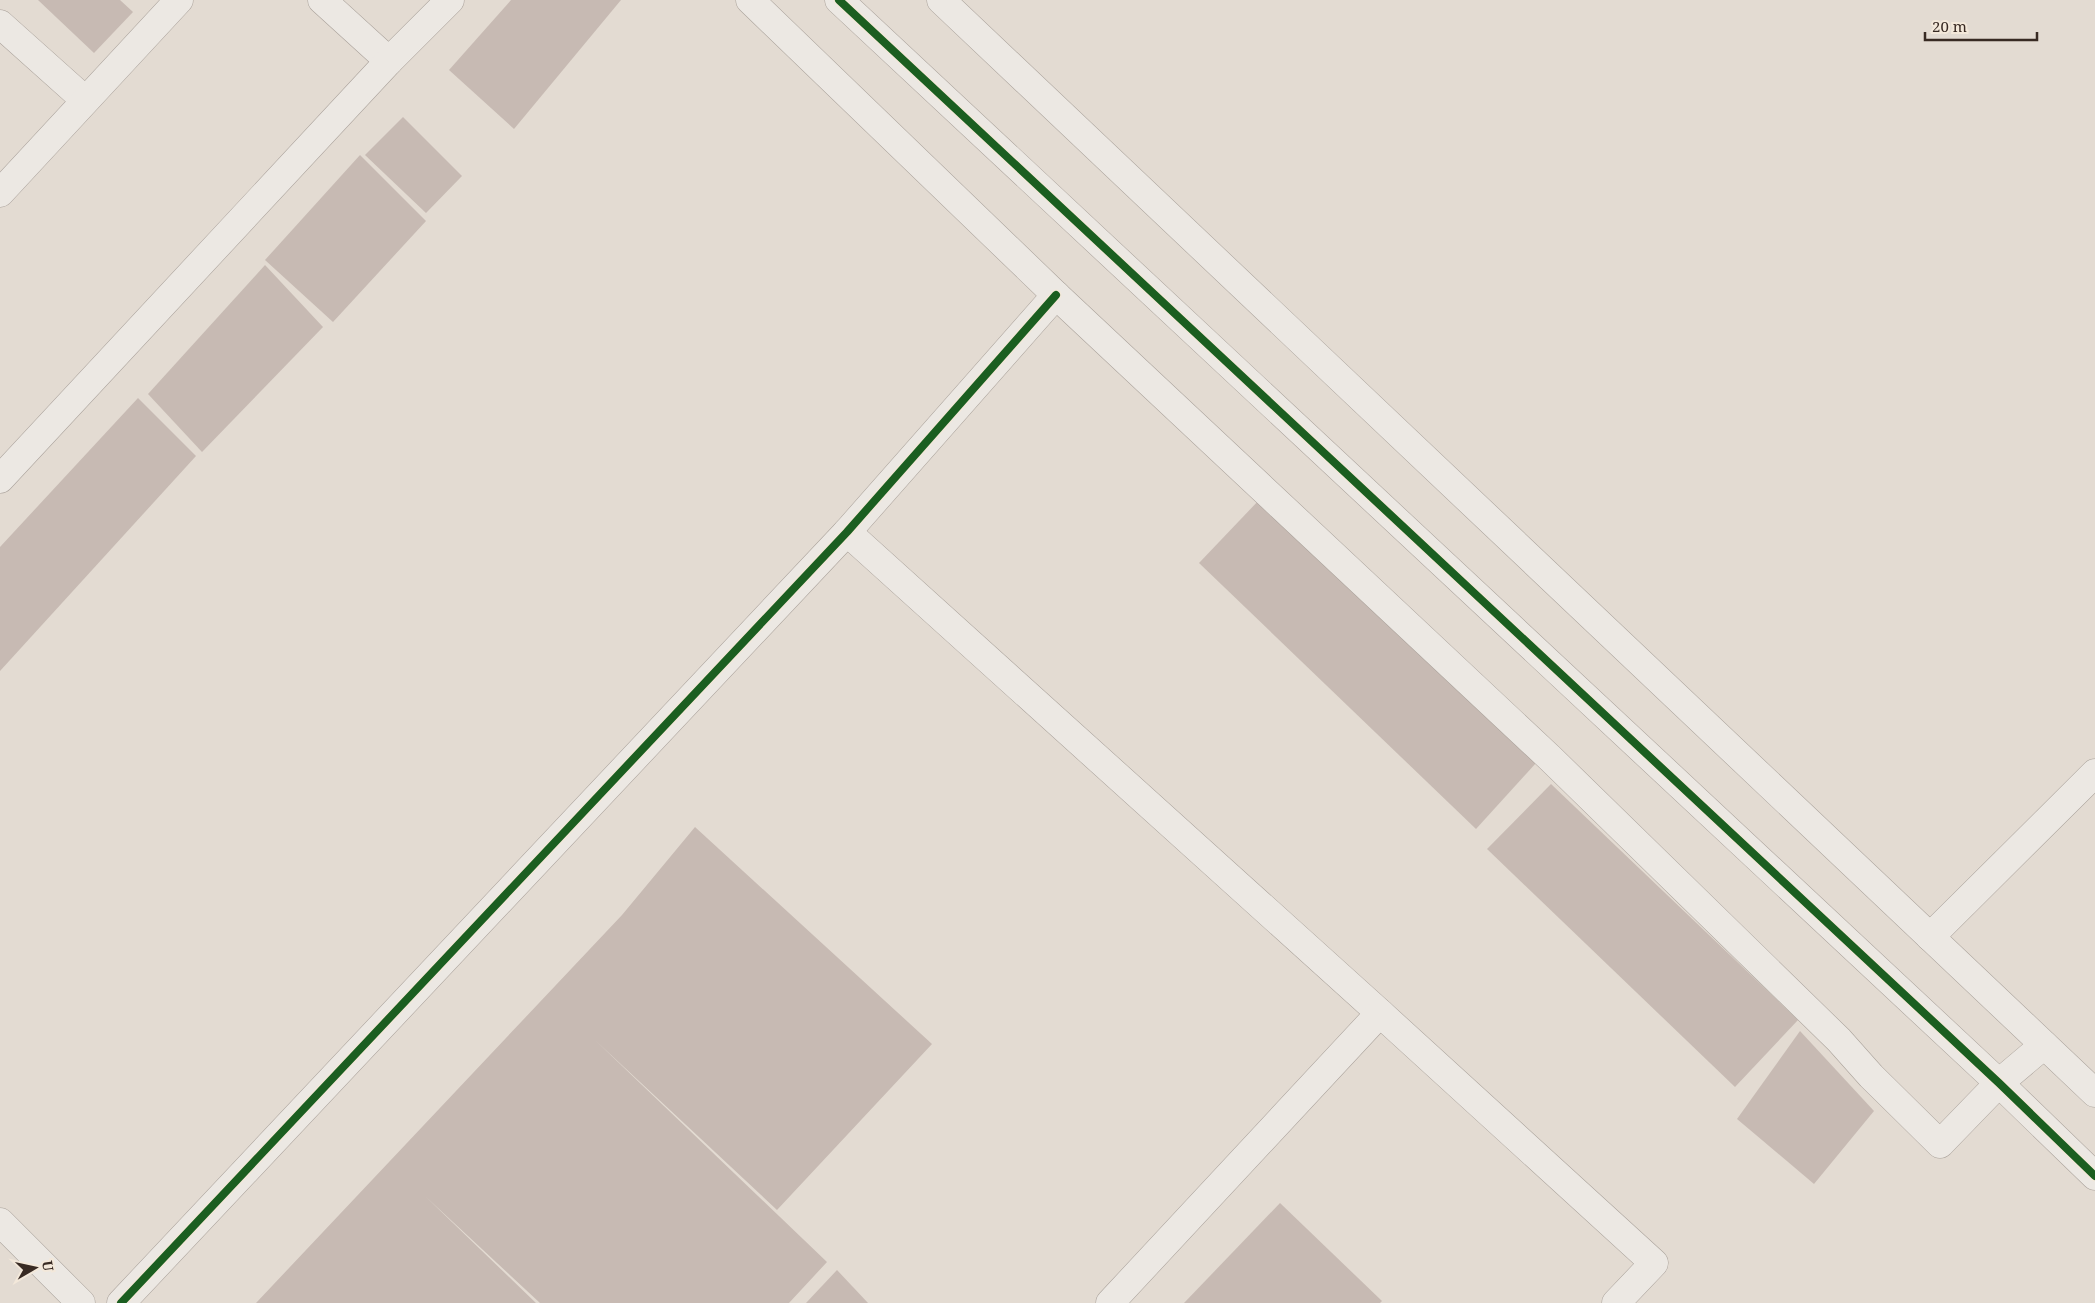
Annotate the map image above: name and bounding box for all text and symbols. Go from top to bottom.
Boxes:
scale bar [1925,10,2038,42]
text: 20 m [1932,16,1967,36]
north arrow [10,1243,60,1293]
text: U [38,1259,59,1273]

